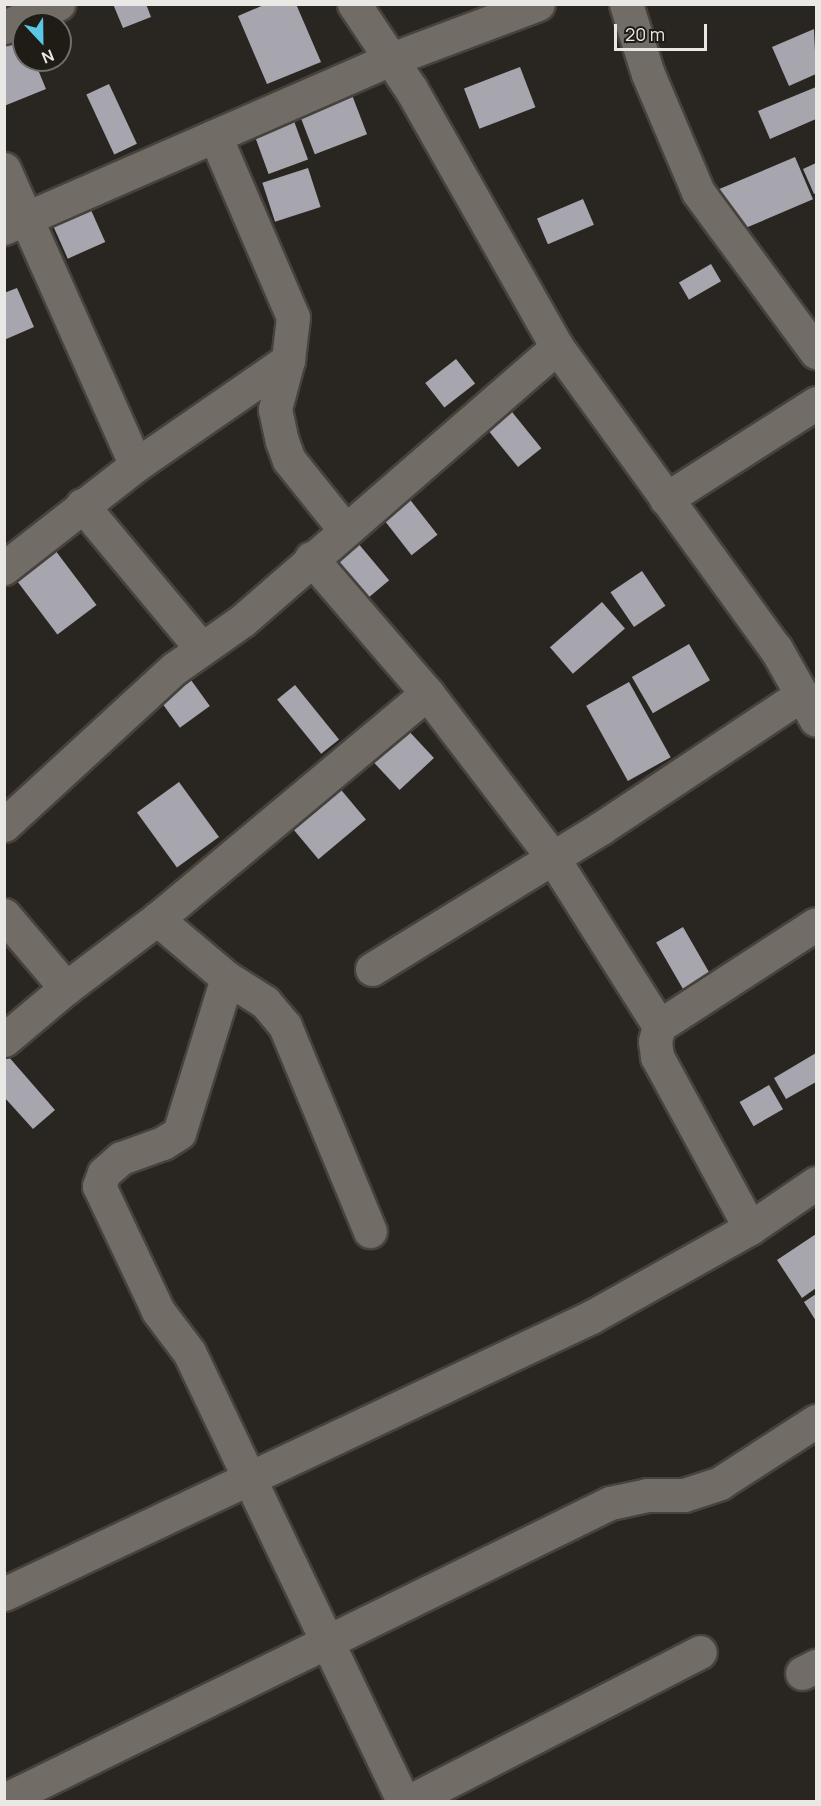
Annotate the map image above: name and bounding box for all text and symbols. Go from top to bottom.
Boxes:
north arrow [12,12,72,72]
scale bar [617,12,710,50]
text: 20 m [625,22,665,46]
text: N [39,44,57,69]

